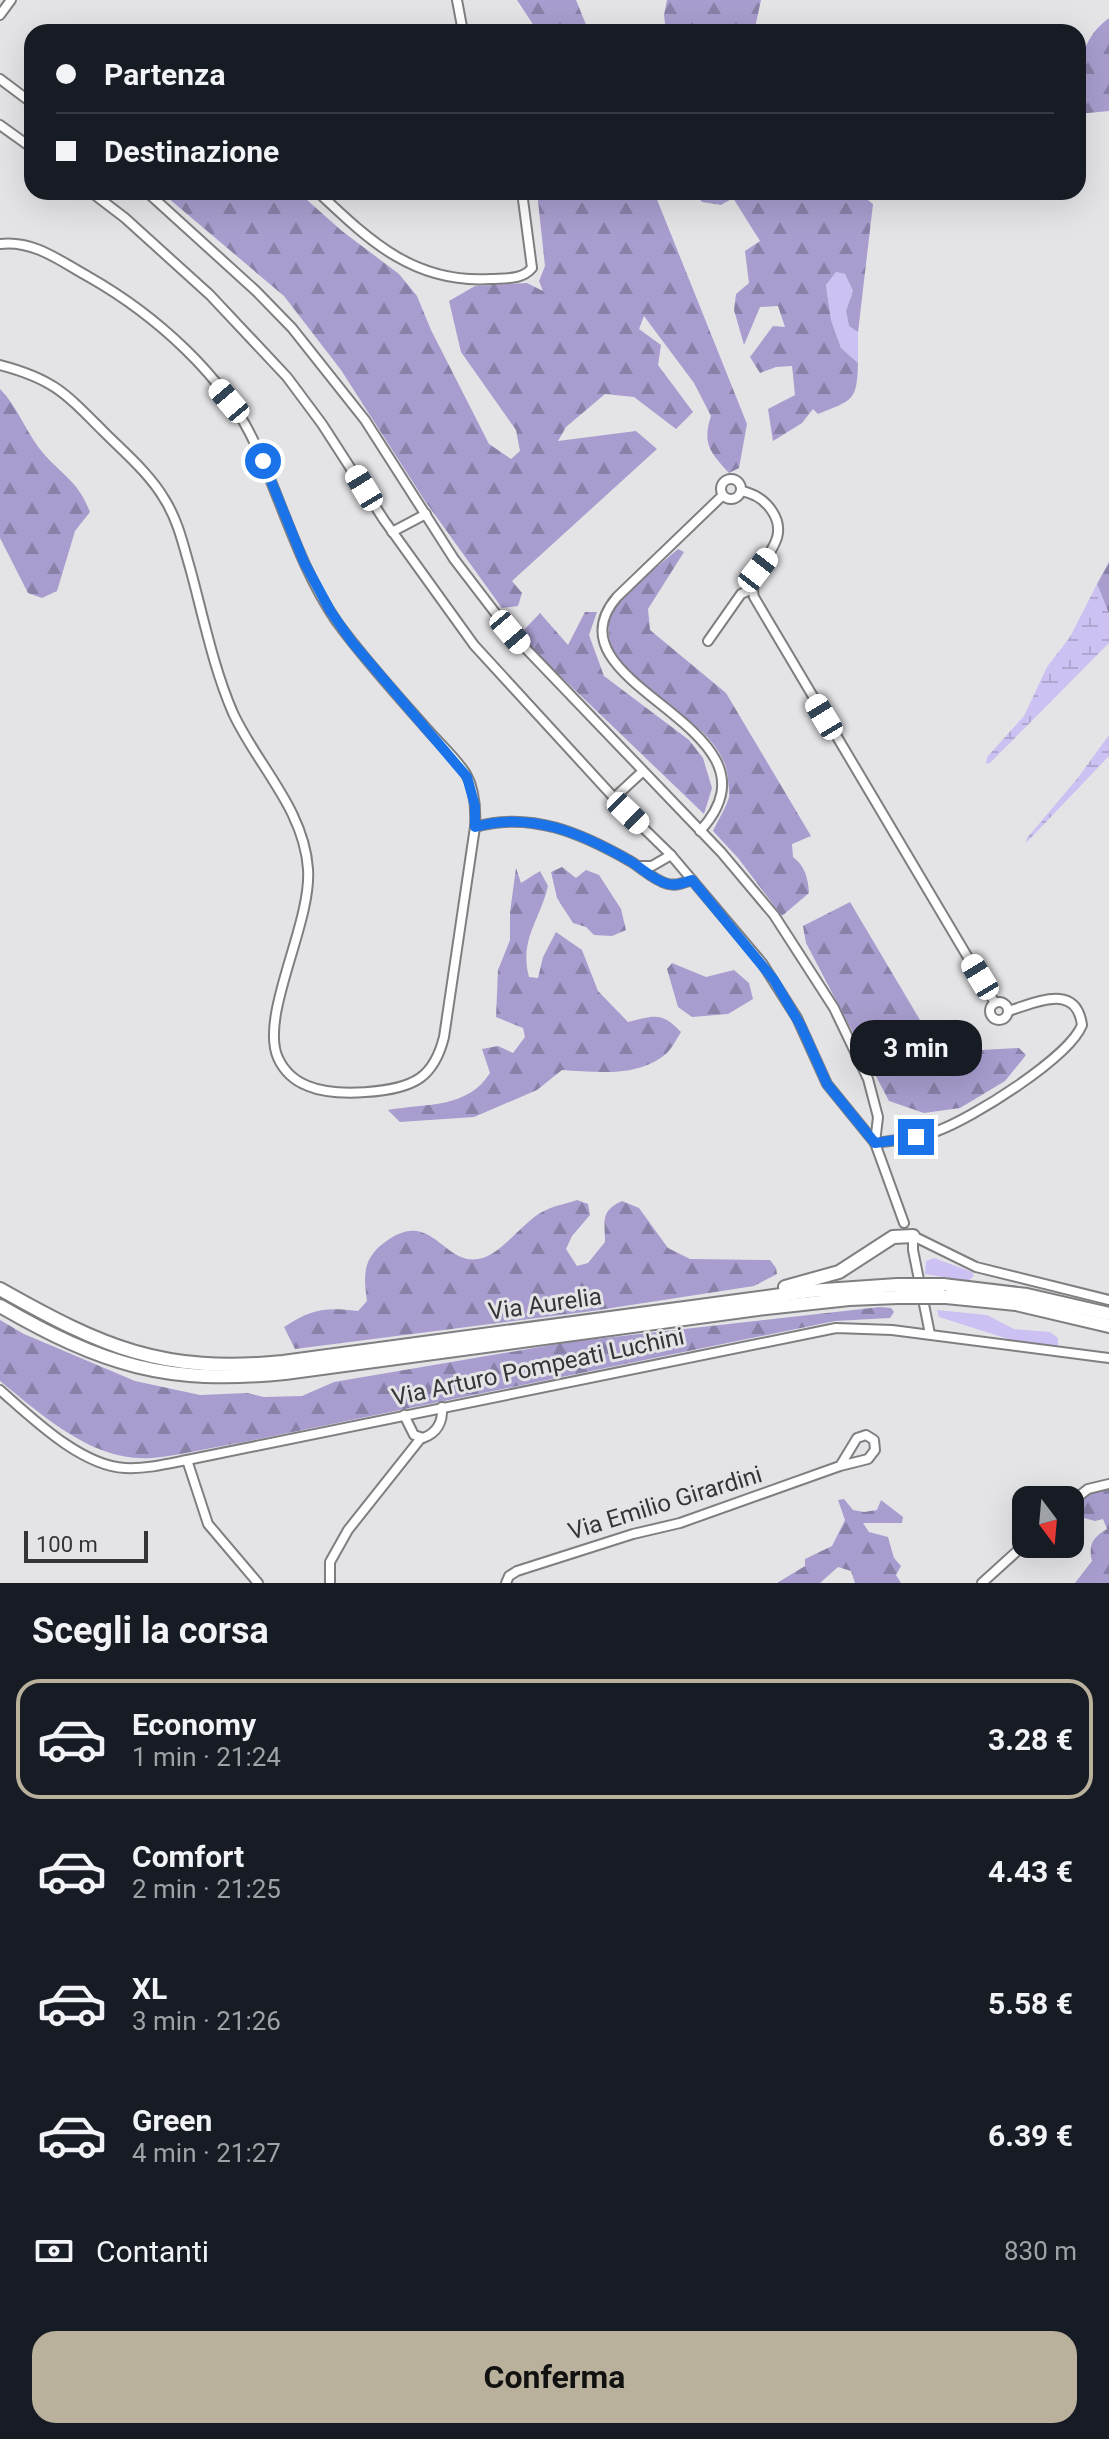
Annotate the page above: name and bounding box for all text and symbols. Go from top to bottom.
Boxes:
text: Partenza [104,57,225,92]
text: Destinazione [104,134,279,169]
car [204,375,254,427]
route start [245,443,281,479]
car [341,461,387,515]
car [734,544,782,596]
car [485,606,535,658]
car [801,690,847,744]
car [602,788,654,838]
car [957,950,1003,1004]
callout: 3 min [850,1021,982,1077]
text: 3 min [883,1033,949,1063]
route end [898,1119,934,1155]
street label: Via Aurelia [486,1282,604,1326]
street label: Via Arturo Pompeati Luchini [389,1322,687,1412]
street label: Via Emilio Girardini [565,1460,765,1546]
north arrow [1012,1486,1084,1558]
map controls [1012,1486,1084,1558]
scale bar [24,1527,148,1563]
text: 100 m [36,1532,98,1557]
text: Scegli la corsa [32,1610,269,1652]
icon: car [36,1703,108,1775]
text: Economy [132,1707,256,1742]
text: 3.28 € [988,1722,1073,1757]
text: 1 min · 21:24 [132,1742,281,1772]
icon: car [36,1835,108,1907]
text: Comfort [132,1839,244,1874]
text: 4.43 € [988,1854,1073,1889]
text: 2 min · 21:25 [132,1874,281,1904]
icon: car [36,1967,108,2039]
text: XL [132,1971,167,2006]
text: 5.58 € [988,1986,1073,2021]
text: 3 min · 21:26 [132,2006,281,2036]
icon: car [36,2099,108,2171]
text: Green [132,2103,212,2138]
text: 6.39 € [988,2118,1073,2153]
text: 4 min · 21:27 [132,2138,281,2168]
icon: cash [32,2229,76,2273]
text: Contanti [96,2234,209,2269]
text: 830 m [1004,2236,1077,2266]
button: Conferma [32,2331,1077,2423]

